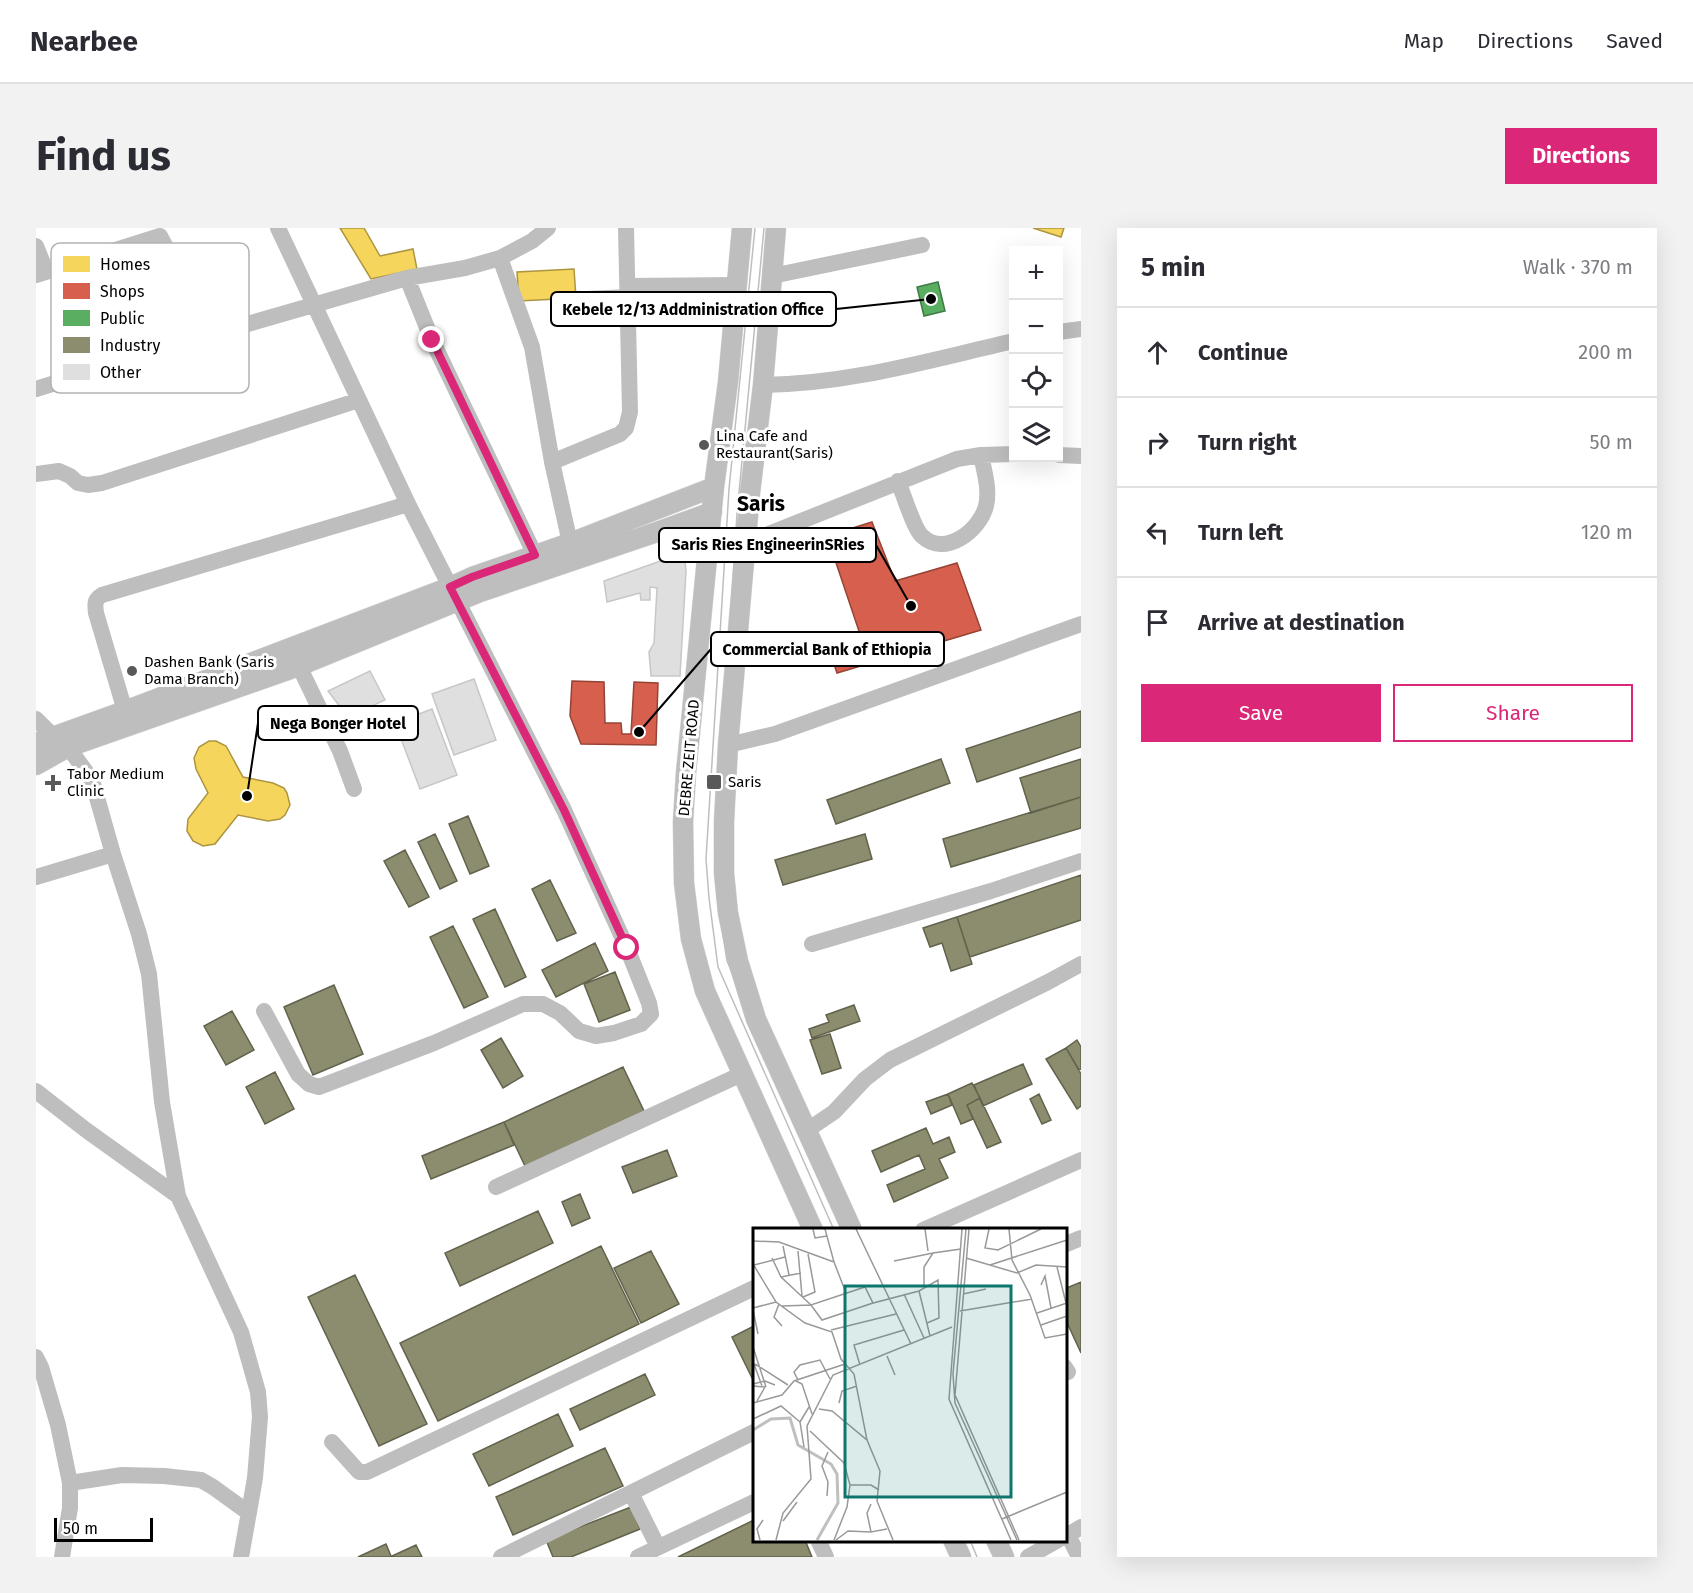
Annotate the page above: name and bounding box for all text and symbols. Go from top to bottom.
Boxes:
text: Nearbee [30,25,138,58]
text: Map [1404,28,1444,54]
text: Directions [1477,28,1573,54]
text: Saved [1606,28,1663,54]
button: Directions [1505,128,1657,184]
text: Find us [36,131,171,181]
legend [51,243,249,393]
map controls [1009,246,1063,462]
button: + [1009,246,1063,300]
text: 5 min [1141,252,1205,283]
text: Homes [100,255,150,274]
text: Walk · 370 m [1523,255,1633,279]
text: Shops [100,282,144,301]
callout: Kebele 12/13 Addministration Office [551,292,836,326]
text: Kebele 12/13 Addministration Office [562,300,824,319]
button: − [1009,300,1063,354]
text: Public [100,309,145,328]
route end [418,326,444,352]
text: Industry [100,336,160,355]
icon: ahead [1141,336,1174,369]
text: Continue [1198,339,1288,366]
text: 200 m [1578,340,1633,364]
button: locate [1009,354,1063,408]
text: Other [100,363,142,382]
button: layers [1009,408,1063,462]
icon: right [1141,426,1174,459]
place label: Lina Cafe and Restaurant(Saris) [716,427,833,462]
text: Turn right [1198,429,1297,456]
text: 50 m [1589,430,1633,454]
marker: Lina Cafe and Restaurant(Saris) [697,438,711,452]
district label: Saris [737,491,785,517]
icon: left [1141,516,1174,549]
text: Turn left [1198,519,1283,546]
text: 120 m [1581,520,1633,544]
callout: Saris Ries EngineerinSRies [659,528,876,562]
text: Saris Ries EngineerinSRies [671,535,865,554]
icon: arrive [1141,606,1174,639]
text: Arrive at destination [1198,609,1405,636]
callout: Commercial Bank of Ethiopia [711,632,944,666]
text: Commercial Bank of Ethiopia [723,640,932,659]
place label: Dashen Bank (Saris Dama Branch) [144,653,274,688]
marker: Dashen Bank (Saris Dama Branch) [125,664,139,678]
button: Save [1141,684,1381,742]
button: Share [1393,684,1633,742]
street label: DEBRE ZEIT ROAD [675,699,703,817]
callout: Nega Bonger Hotel [258,706,418,740]
text: Nega Bonger Hotel [270,714,406,733]
place label: Tabor Medium Clinic [67,765,164,800]
marker: Saris [705,773,723,791]
place label: Saris [728,773,761,791]
marker: Tabor Medium Clinic [44,774,62,792]
route start [613,934,639,960]
inset map [753,1228,1066,1542]
scale bar [54,1515,153,1542]
text: 50 m [63,1519,98,1538]

